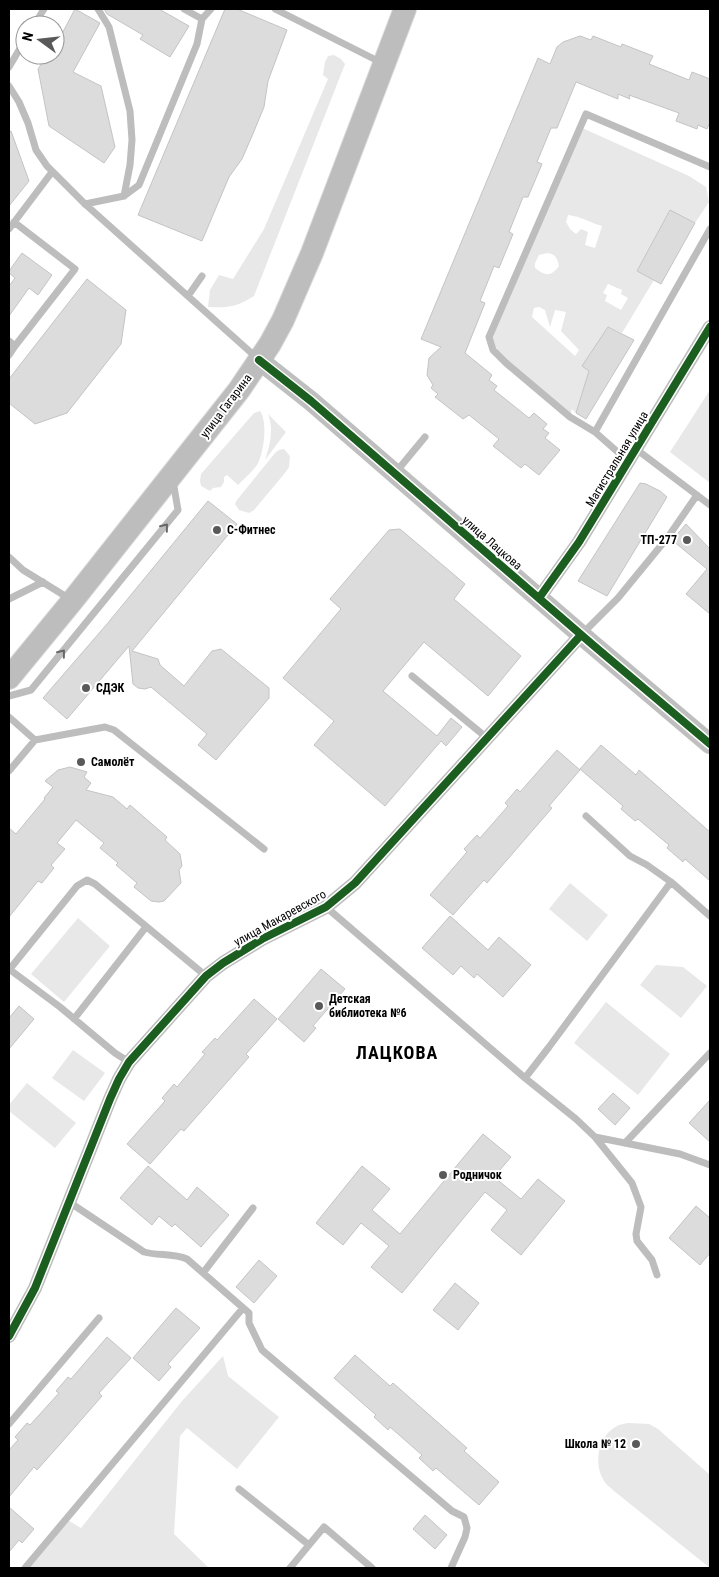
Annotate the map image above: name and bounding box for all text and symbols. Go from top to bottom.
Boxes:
north arrow [15,15,65,65]
text: N [19,30,36,43]
street label: улица Гагарина [197,371,255,441]
street label: Магистральная улица [583,408,651,509]
street label: улица Лацкова [459,513,525,573]
one-way arrow [159,523,168,532]
place label: С-Фитнес [227,523,276,537]
marker: С-Фитнес [211,524,223,536]
place label: ТП-277 [641,533,677,547]
marker: ТП-277 [681,534,693,546]
one-way arrow [57,649,66,658]
place label: СДЭК [96,681,125,695]
marker: СДЭК [80,682,92,694]
place label: Самолёт [91,755,135,769]
marker: Самолёт [75,756,87,768]
street label: улица Макаревского [231,887,329,949]
place label: Детская библиотека №6 [329,992,407,1020]
marker: Детская библиотека №6 [313,1000,325,1012]
district label: ЛАЦКОВА [356,1042,438,1063]
place label: Родничок [453,1168,502,1182]
marker: Родничок [437,1169,449,1181]
place label: Школа № 12 [565,1437,626,1451]
marker: Школа № 12 [630,1438,642,1450]

